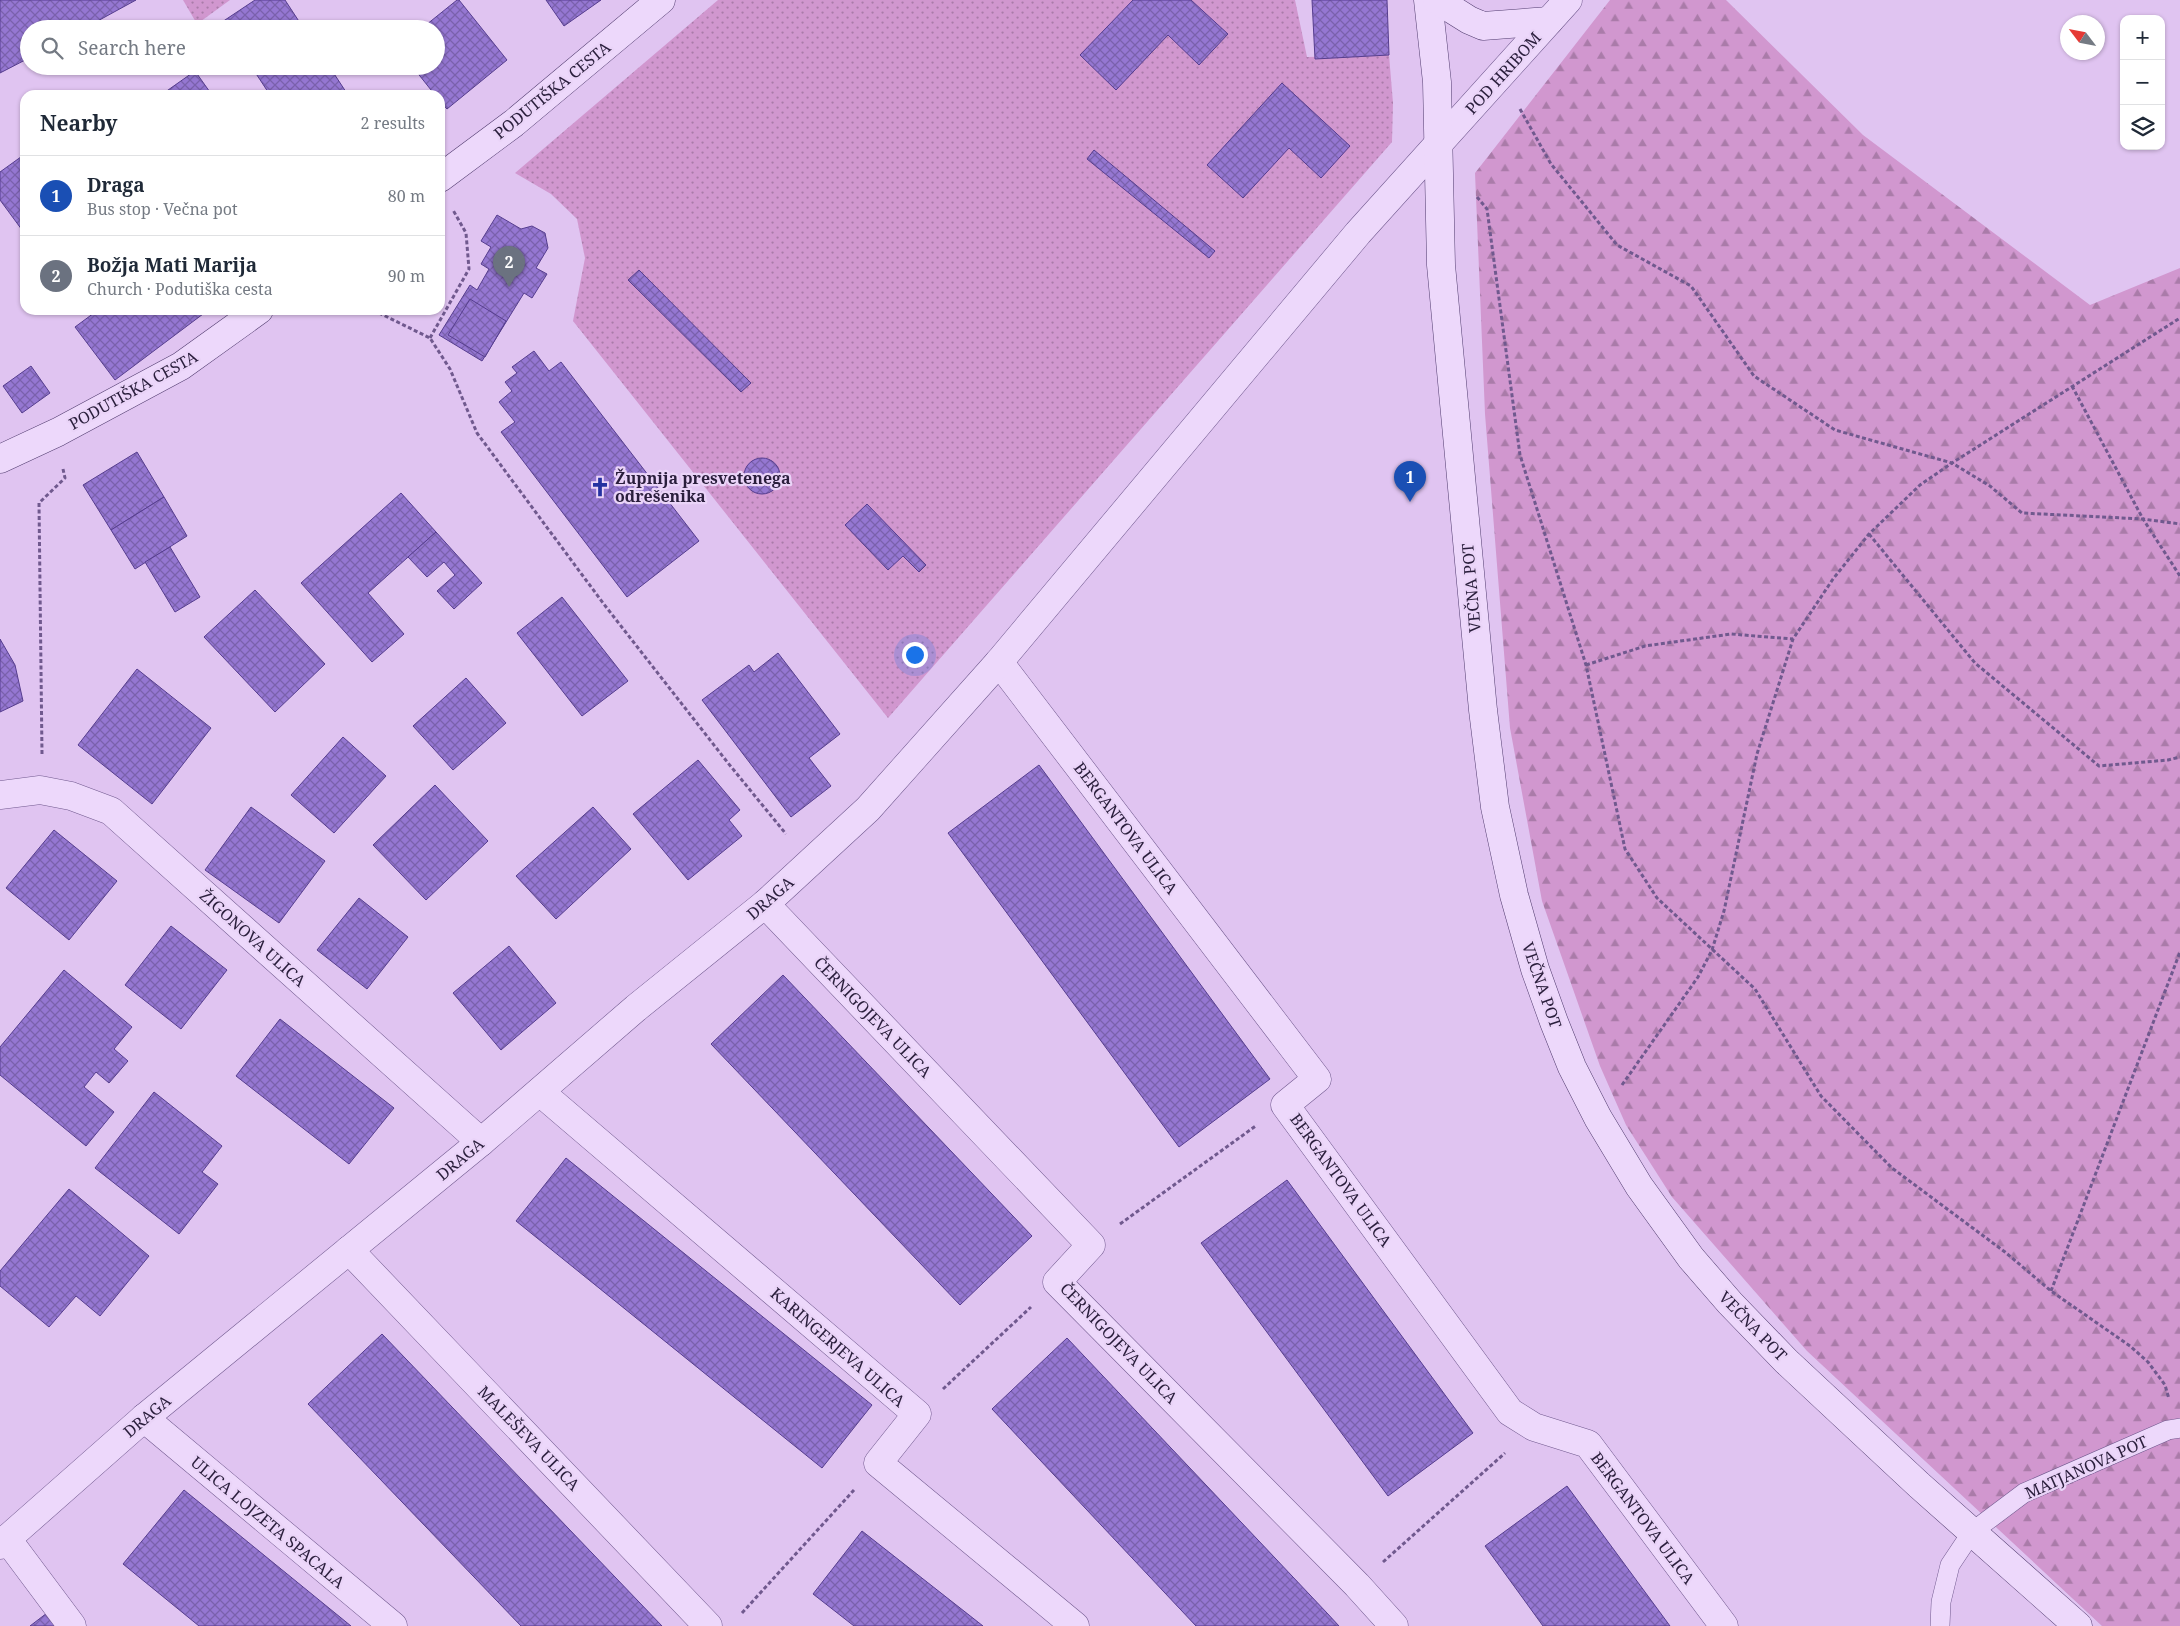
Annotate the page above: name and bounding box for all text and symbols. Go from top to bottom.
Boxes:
north arrow [2060,15,2105,60]
map controls [2120,15,2165,150]
button: + [2120,15,2165,60]
search box [20,20,445,75]
street label: POD HRIBOM [1460,27,1546,119]
icon: search [38,34,66,62]
text: Search here [78,35,186,61]
street label: PODUTIŠKA CESTA [489,36,615,144]
button: − [2120,60,2165,105]
button: layers [2120,105,2165,150]
text: Nearby [40,109,118,137]
text: 2 results [361,112,425,134]
text: Draga [87,172,145,198]
text: 1 [51,185,61,207]
text: 80 m [388,185,425,207]
text: Bus stop · Večna pot [87,198,238,220]
pin: 2 [493,246,525,287]
text: Božja Mati Marija [87,252,257,278]
text: 2 [51,265,61,287]
text: 90 m [388,265,425,287]
text: Church · Podutiška cesta [87,278,273,300]
street label: PODUTIŠKA CESTA [65,345,202,435]
pin: 1 [1394,461,1426,502]
place label: Župnija presvetenega odrešenika [615,467,791,507]
church icon: Župnija presvetenega odrešenika [589,476,611,498]
street label: VEČNA POT [1456,542,1486,633]
your location [902,642,928,668]
street label: BERGANTOVA ULICA [1069,758,1183,899]
street label: DRAGA [742,871,799,925]
street label: ŽIGONOVA ULICA [195,884,311,992]
street label: VEČNA POT [1517,939,1567,1031]
street label: ČERNIGOJEVA ULICA [809,952,937,1083]
street label: BERGANTOVA ULICA [1285,1109,1397,1252]
street label: DRAGA [432,1132,489,1185]
street label: ČERNIGOJEVA ULICA [1055,1278,1183,1409]
street label: KARINGERJEVA ULICA [766,1282,911,1412]
street label: VEČNA POT [1714,1286,1792,1366]
street label: MALEŠEVA ULICA [473,1381,585,1496]
street label: DRAGA [119,1389,176,1442]
street label: MATJANOVA POT [2021,1430,2151,1504]
street label: BERGANTOVA ULICA [1586,1448,1700,1589]
street label: ULICA LOJZETA SPACALA [186,1451,350,1593]

